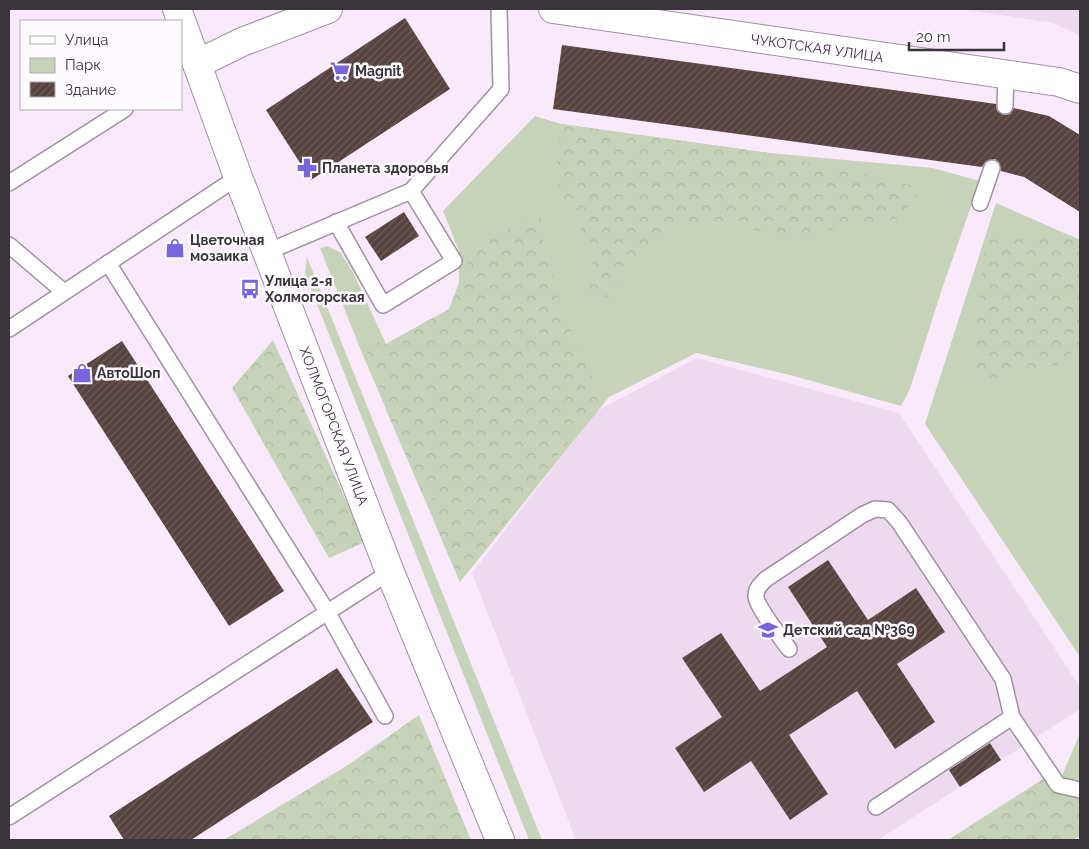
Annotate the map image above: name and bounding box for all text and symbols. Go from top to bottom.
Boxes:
legend [20,20,182,110]
scale bar [909,20,1004,52]
text: 20 m [916,28,951,46]
text: Улица [65,31,109,49]
street label: ЧУКОТСКАЯ УЛИЦА [750,31,885,65]
text: Парк [65,56,101,74]
supermarket icon: Magnit [329,60,351,82]
place label: Magnit [355,63,402,79]
text: Здание [65,81,117,99]
pharmacy icon: Планета здоровья [296,157,318,179]
place label: Планета здоровья [322,160,449,176]
place label: Цветочная мозаика [190,232,264,264]
shop icon: Цветочная мозаика [164,237,186,259]
place label: Улица 2-я Холмогорская [264,273,365,305]
bus stop icon: Улица 2-я Холмогорская [239,278,261,300]
street label: ХОЛМОГОРСКАЯ УЛИЦА [296,345,372,508]
shop icon: АвтоШоп [71,362,93,384]
place label: АвтоШоп [97,365,161,381]
school or university icon: Детский сад №369 [757,619,779,641]
place label: Детский сад №369 [783,622,915,638]

